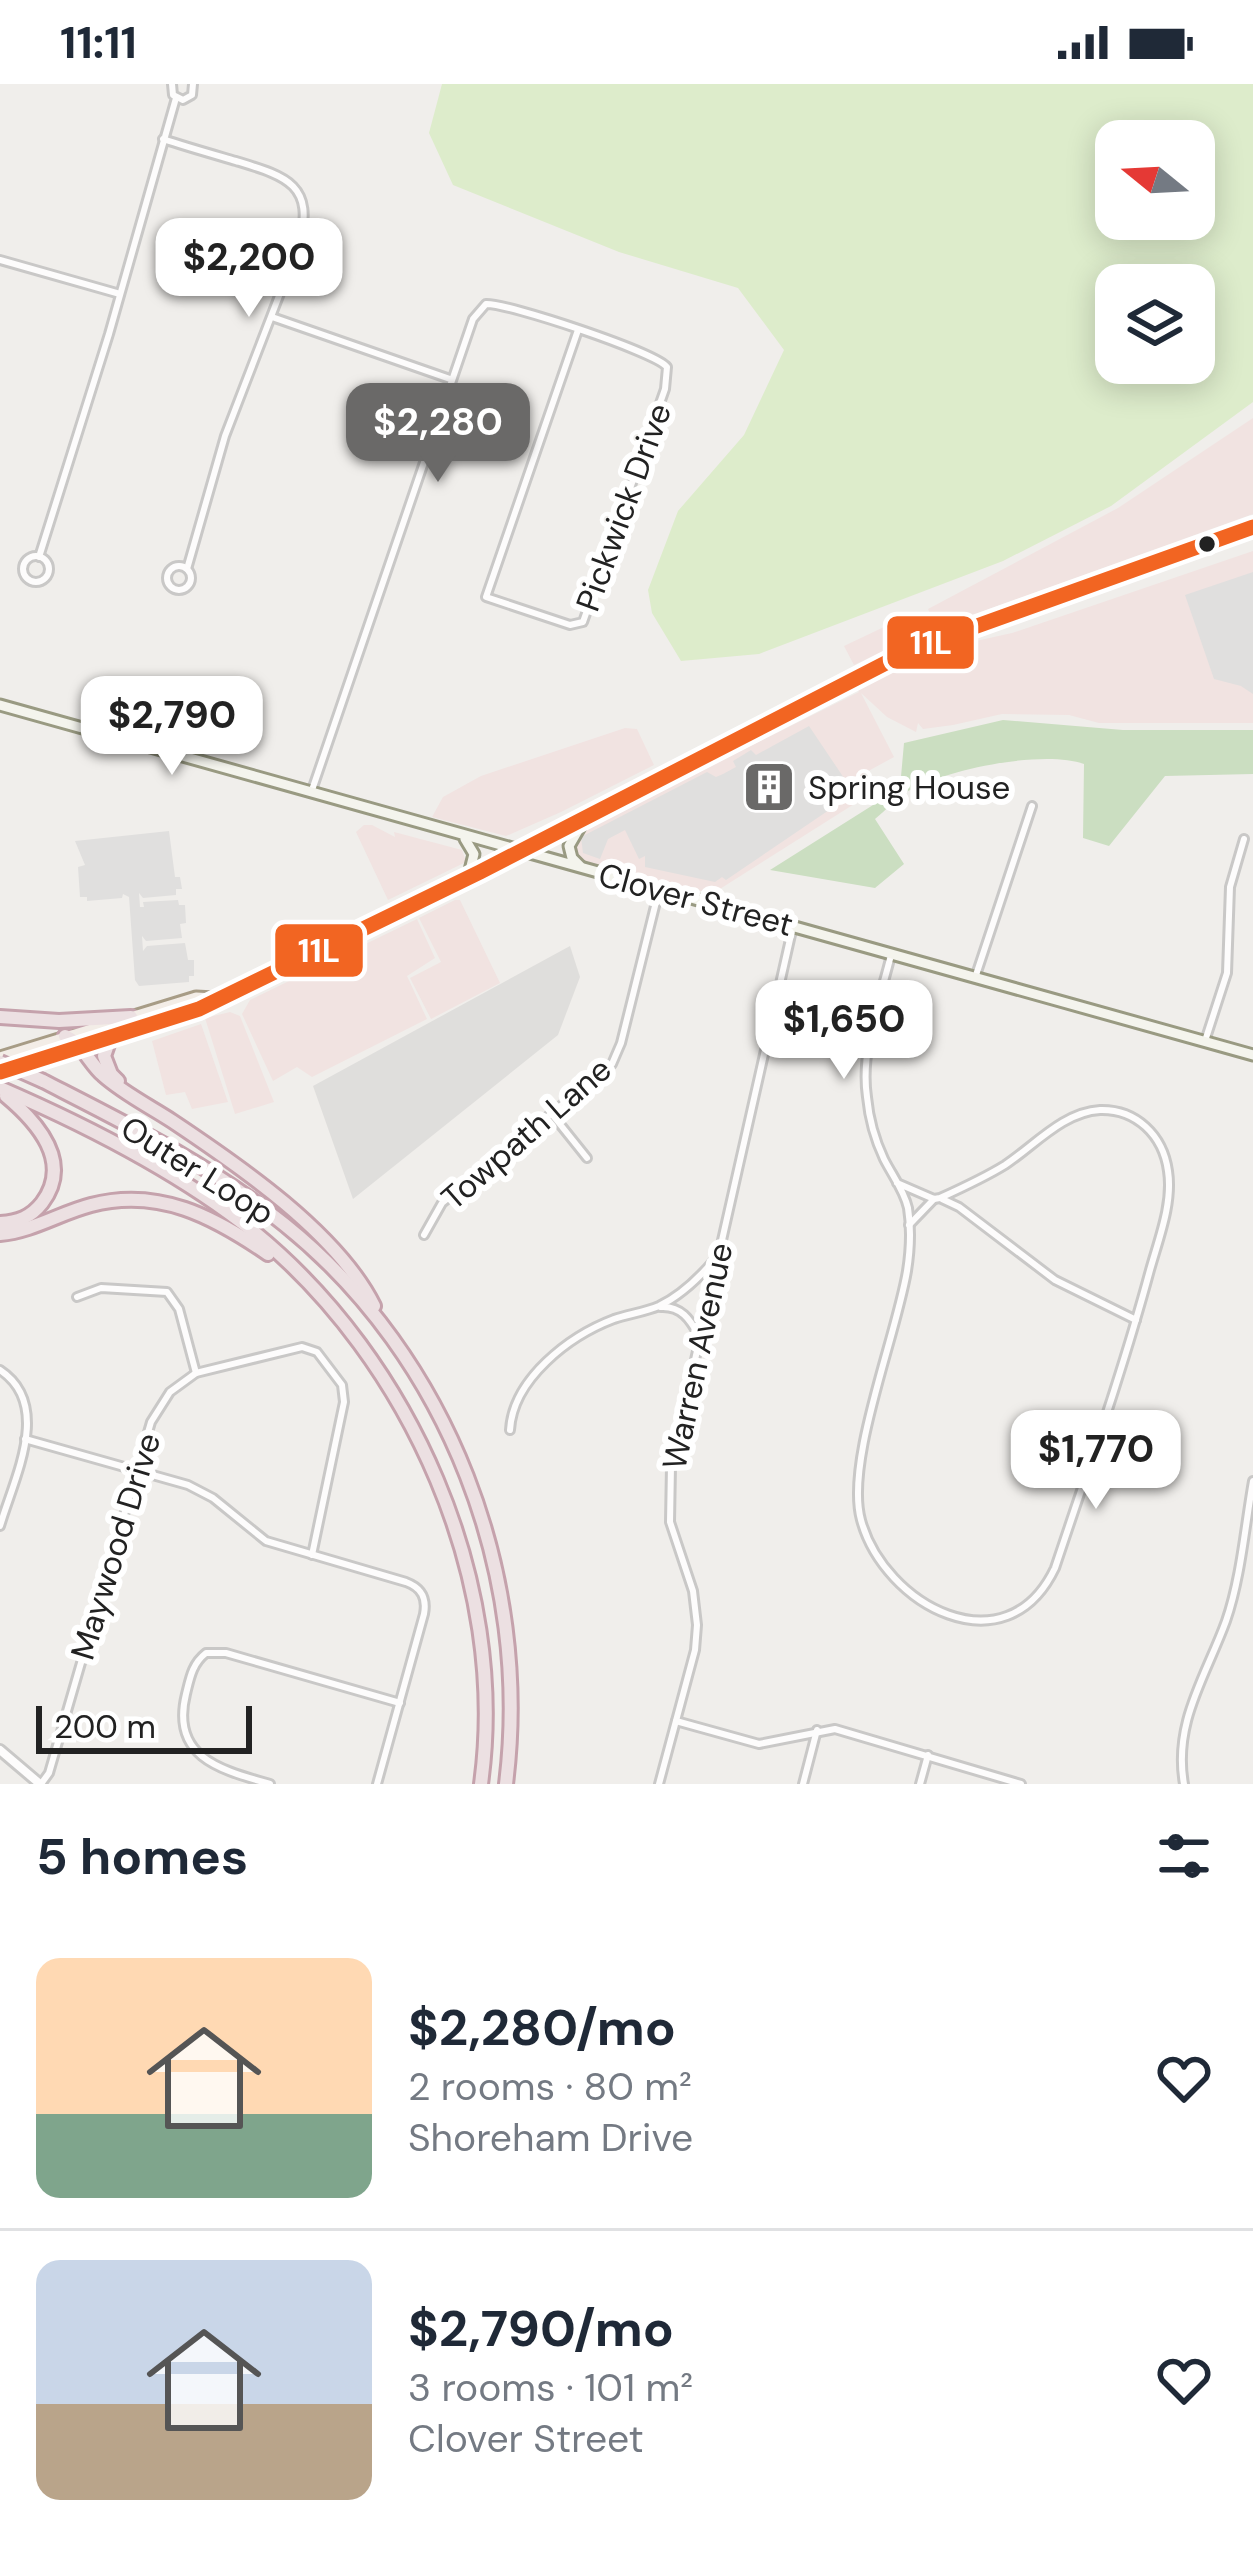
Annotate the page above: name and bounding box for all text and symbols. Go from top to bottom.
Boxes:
text: 11:11 [60,13,137,72]
north arrow [1095,120,1215,240]
map controls [1095,120,1215,384]
pin: $2,200 [151,218,347,320]
text: $2,200 [183,231,315,282]
button: layers [1095,264,1215,384]
pin: $2,280 [340,383,536,485]
text: $2,280 [373,396,503,447]
street label: Pickwick Drive [566,397,681,617]
unlabelled marker [1196,533,1218,555]
line badge: 11L [885,614,976,671]
text: 11L [910,621,952,664]
pin: $2,790 [74,676,270,778]
text: $2,790 [108,689,236,740]
building icon: Spring House [741,759,797,815]
place label: Spring House [808,766,1010,809]
street label: Clover Street [594,853,798,946]
line badge: 11L [273,922,365,979]
text: 11L [298,929,340,972]
pin: $1,650 [746,980,942,1082]
text: $1,650 [782,993,906,1044]
street label: Towpath Lane [432,1048,620,1219]
street label: Outer Loop [113,1106,283,1235]
street label: Warren Avenue [652,1239,742,1473]
pin: $1,770 [998,1410,1194,1512]
text: $1,770 [1038,1423,1154,1474]
street label: Maywood Drive [61,1428,170,1665]
scale bar [36,1700,252,1753]
text: 200 m [54,1705,156,1748]
text: 5 homes [36,1823,248,1890]
icon: filters [1151,1823,1217,1889]
text: $2,280/mo [408,1994,676,2061]
icon: home [132,2006,276,2150]
icon: heart [1151,2045,1217,2111]
text: 2 rooms · 80 m² [408,2061,692,2112]
text: Shoreham Drive [408,2112,693,2163]
text: $2,790/mo [408,2295,674,2362]
icon: home [132,2308,276,2452]
icon: heart [1151,2347,1217,2413]
text: 3 rooms · 101 m² [408,2362,693,2413]
text: Clover Street [408,2413,644,2464]

